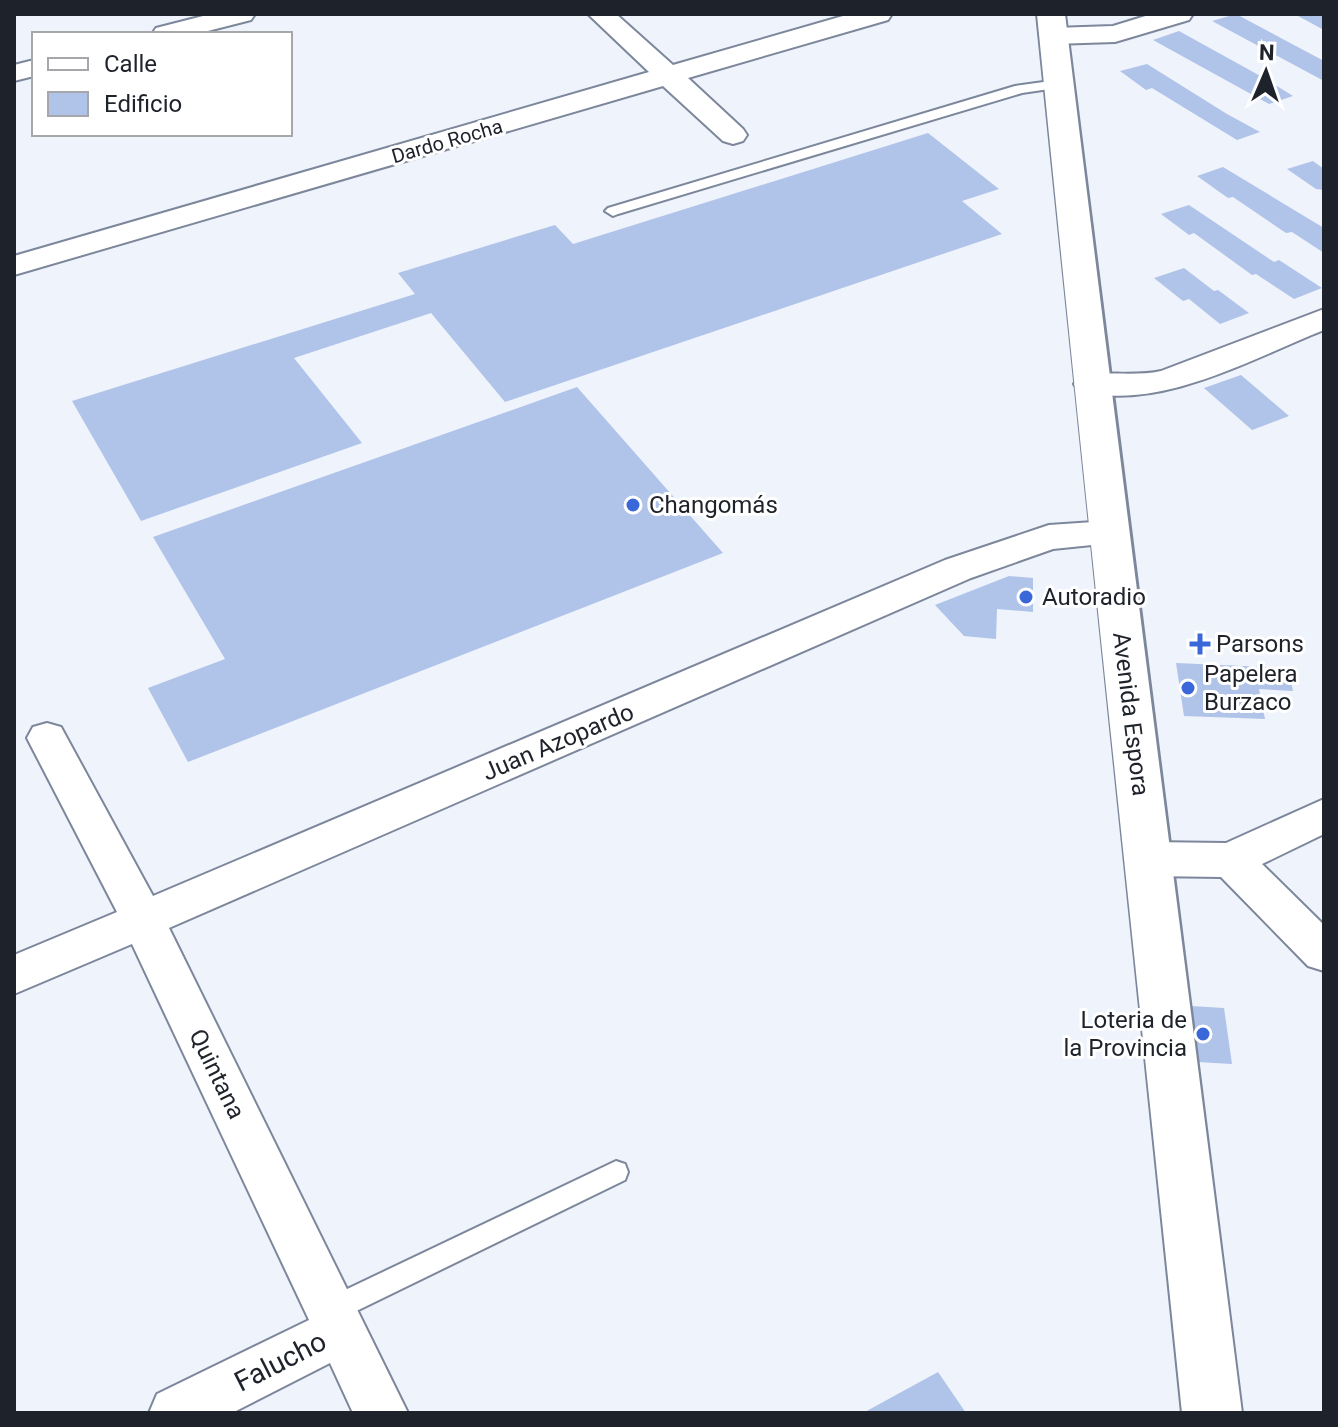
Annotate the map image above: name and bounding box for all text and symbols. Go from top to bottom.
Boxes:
legend [32,32,292,136]
north arrow [1226,32,1306,112]
text: N [1258,40,1275,65]
text: Calle [104,50,157,78]
text: Edificio [104,90,182,118]
street label: Dardo Rocha [389,114,505,168]
place label: Changomás [649,491,778,519]
marker: Changomás [624,496,642,514]
place label: Autoradio [1042,583,1146,611]
marker: Autoradio [1017,588,1035,606]
place label: Parsons [1216,630,1304,658]
street label: Avenida Espora [1107,631,1155,797]
marker: Parsons [1191,635,1209,653]
place label: Papelera Burzaco [1204,660,1298,716]
marker: Papelera Burzaco [1179,679,1197,697]
street label: Juan Azopardo [478,698,638,786]
place label: Loteria de la Provincia [1063,1006,1187,1062]
street label: Quintana [183,1025,251,1123]
marker: Loteria de la Provincia [1194,1025,1212,1043]
street label: Falucho [229,1324,332,1399]

